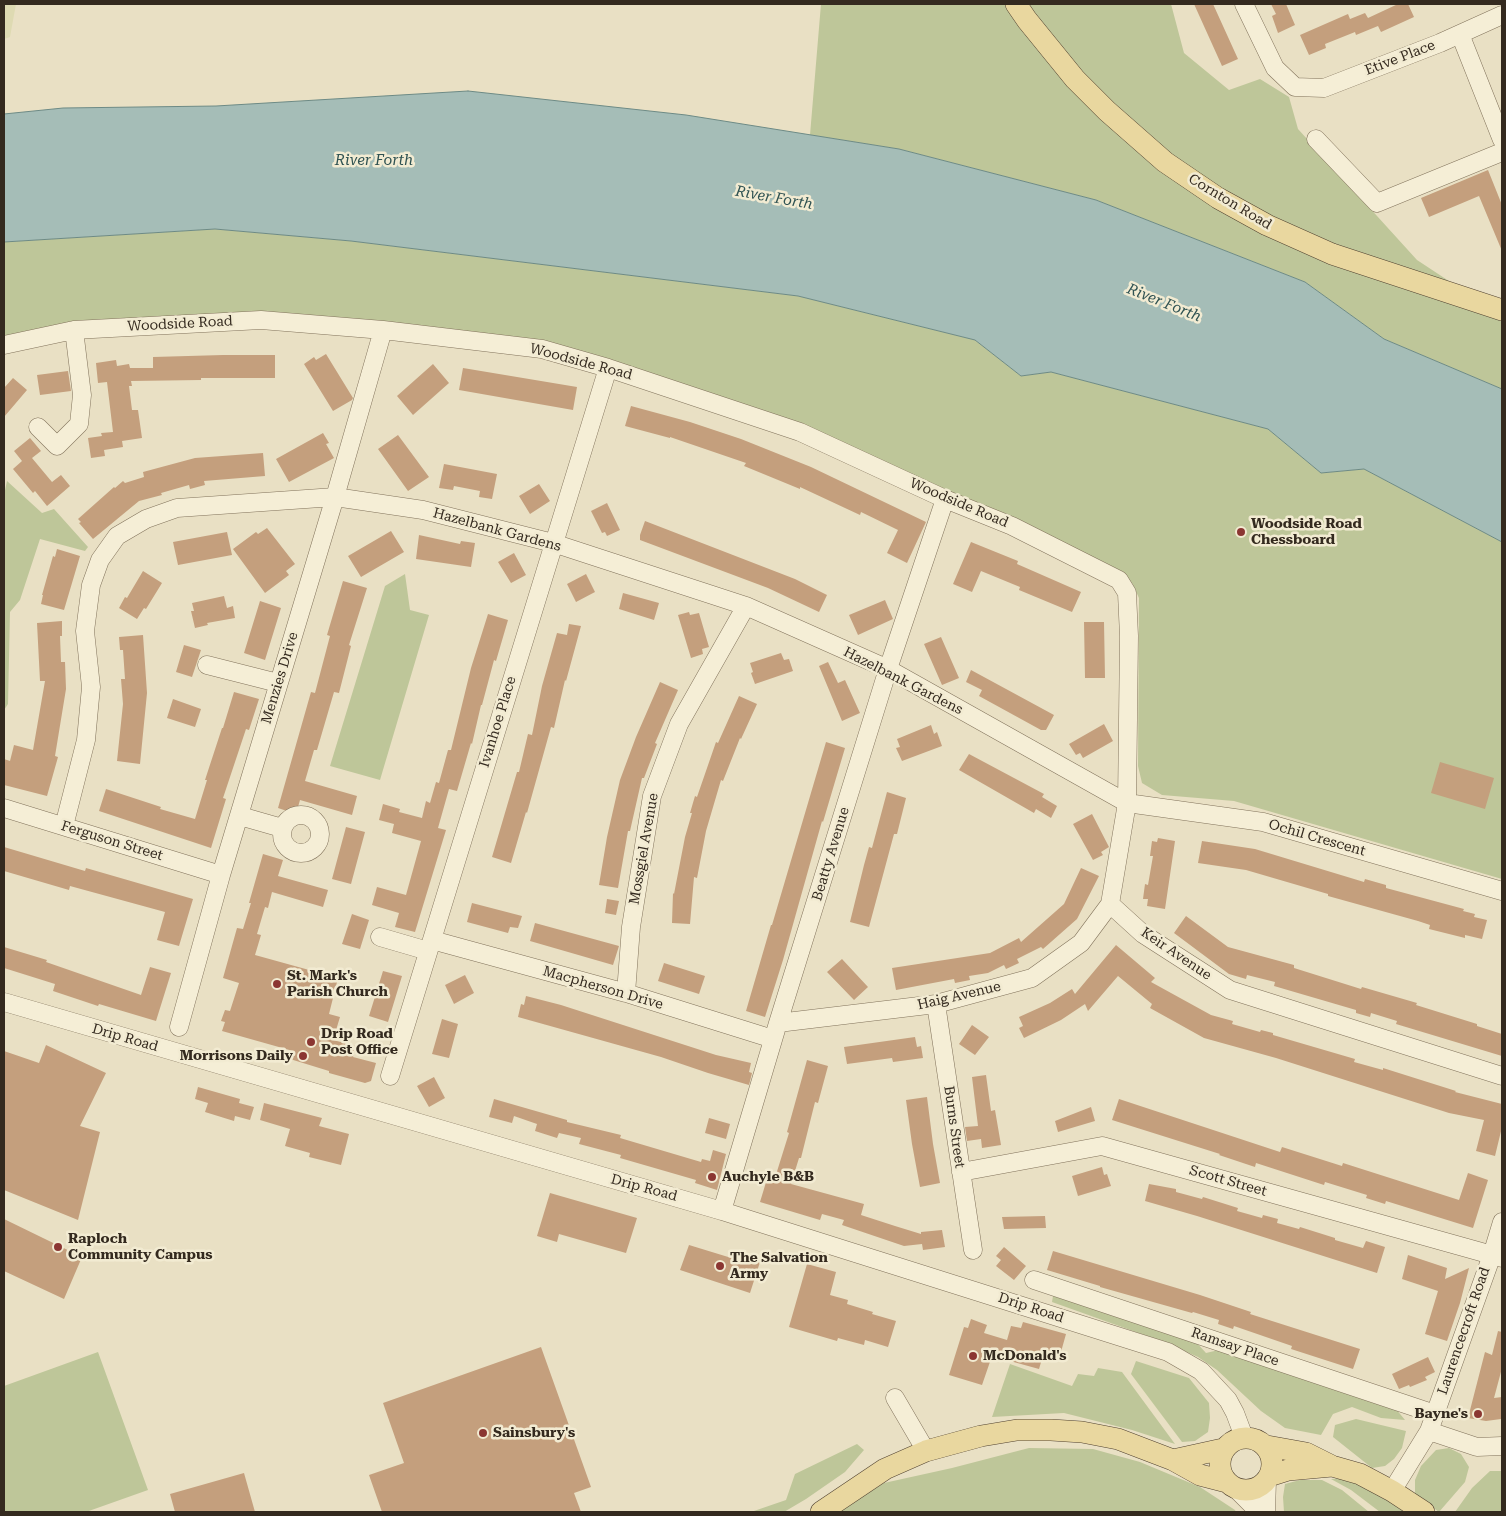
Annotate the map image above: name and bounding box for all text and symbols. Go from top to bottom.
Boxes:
street label: Etive Place [1362,37,1438,79]
water label: River Forth [335,152,413,170]
street label: Cornton Road [1185,171,1275,233]
water label: River Forth [734,182,814,214]
water label: River Forth [1124,280,1204,326]
street label: Woodside Road [127,313,233,335]
street label: Woodside Road [528,340,634,384]
street label: Woodside Road [907,475,1011,531]
street label: Hazelbank Gardens [431,505,563,555]
place label: Woodside Road Chessboard [1251,516,1362,548]
marker: Woodside Road Chessboard [1235,526,1247,538]
street label: Menzies Drive [258,630,302,726]
street label: Hazelbank Gardens [840,644,966,718]
street label: Ivanhoe Place [476,674,520,770]
street label: Mossgiel Avenue [626,792,662,906]
street label: Beatty Avenue [809,805,853,903]
street label: Ochil Crescent [1267,816,1367,860]
street label: Ferguson Street [59,818,165,864]
street label: Keir Avenue [1137,924,1215,984]
street label: Macpherson Drive [541,963,665,1013]
place label: St. Mark's Parish Church [287,968,388,1000]
marker: St. Mark's Parish Church [271,978,283,990]
street label: Haig Avenue [916,978,1002,1014]
street label: Drip Road [90,1021,160,1055]
place label: Drip Road Post Office [321,1026,398,1058]
marker: Drip Road Post Office [305,1036,317,1048]
place label: Morrisons Daily [180,1048,293,1064]
marker: Morrisons Daily [297,1050,309,1062]
street label: Burns Street [940,1085,968,1169]
street label: Scott Street [1187,1162,1269,1200]
place label: Auchyle B&B [722,1169,814,1185]
street label: Drip Road [609,1171,679,1205]
marker: Auchyle B&B [706,1171,718,1183]
place label: Raploch Community Campus [68,1231,213,1264]
marker: Raploch Community Campus [52,1241,64,1253]
place label: The Salvation Army [730,1250,828,1282]
marker: The Salvation Army [714,1260,726,1272]
street label: Laurencecroft Road [1434,1265,1494,1397]
street label: Drip Road [996,1289,1066,1327]
street label: Ramsay Place [1189,1324,1281,1370]
place label: McDonald's [983,1348,1066,1364]
marker: McDonald's [967,1350,979,1362]
place label: Bayne's [1415,1406,1468,1422]
marker: Bayne's [1472,1408,1484,1420]
place label: Sainsbury's [493,1425,575,1441]
marker: Sainsbury's [477,1427,489,1439]

